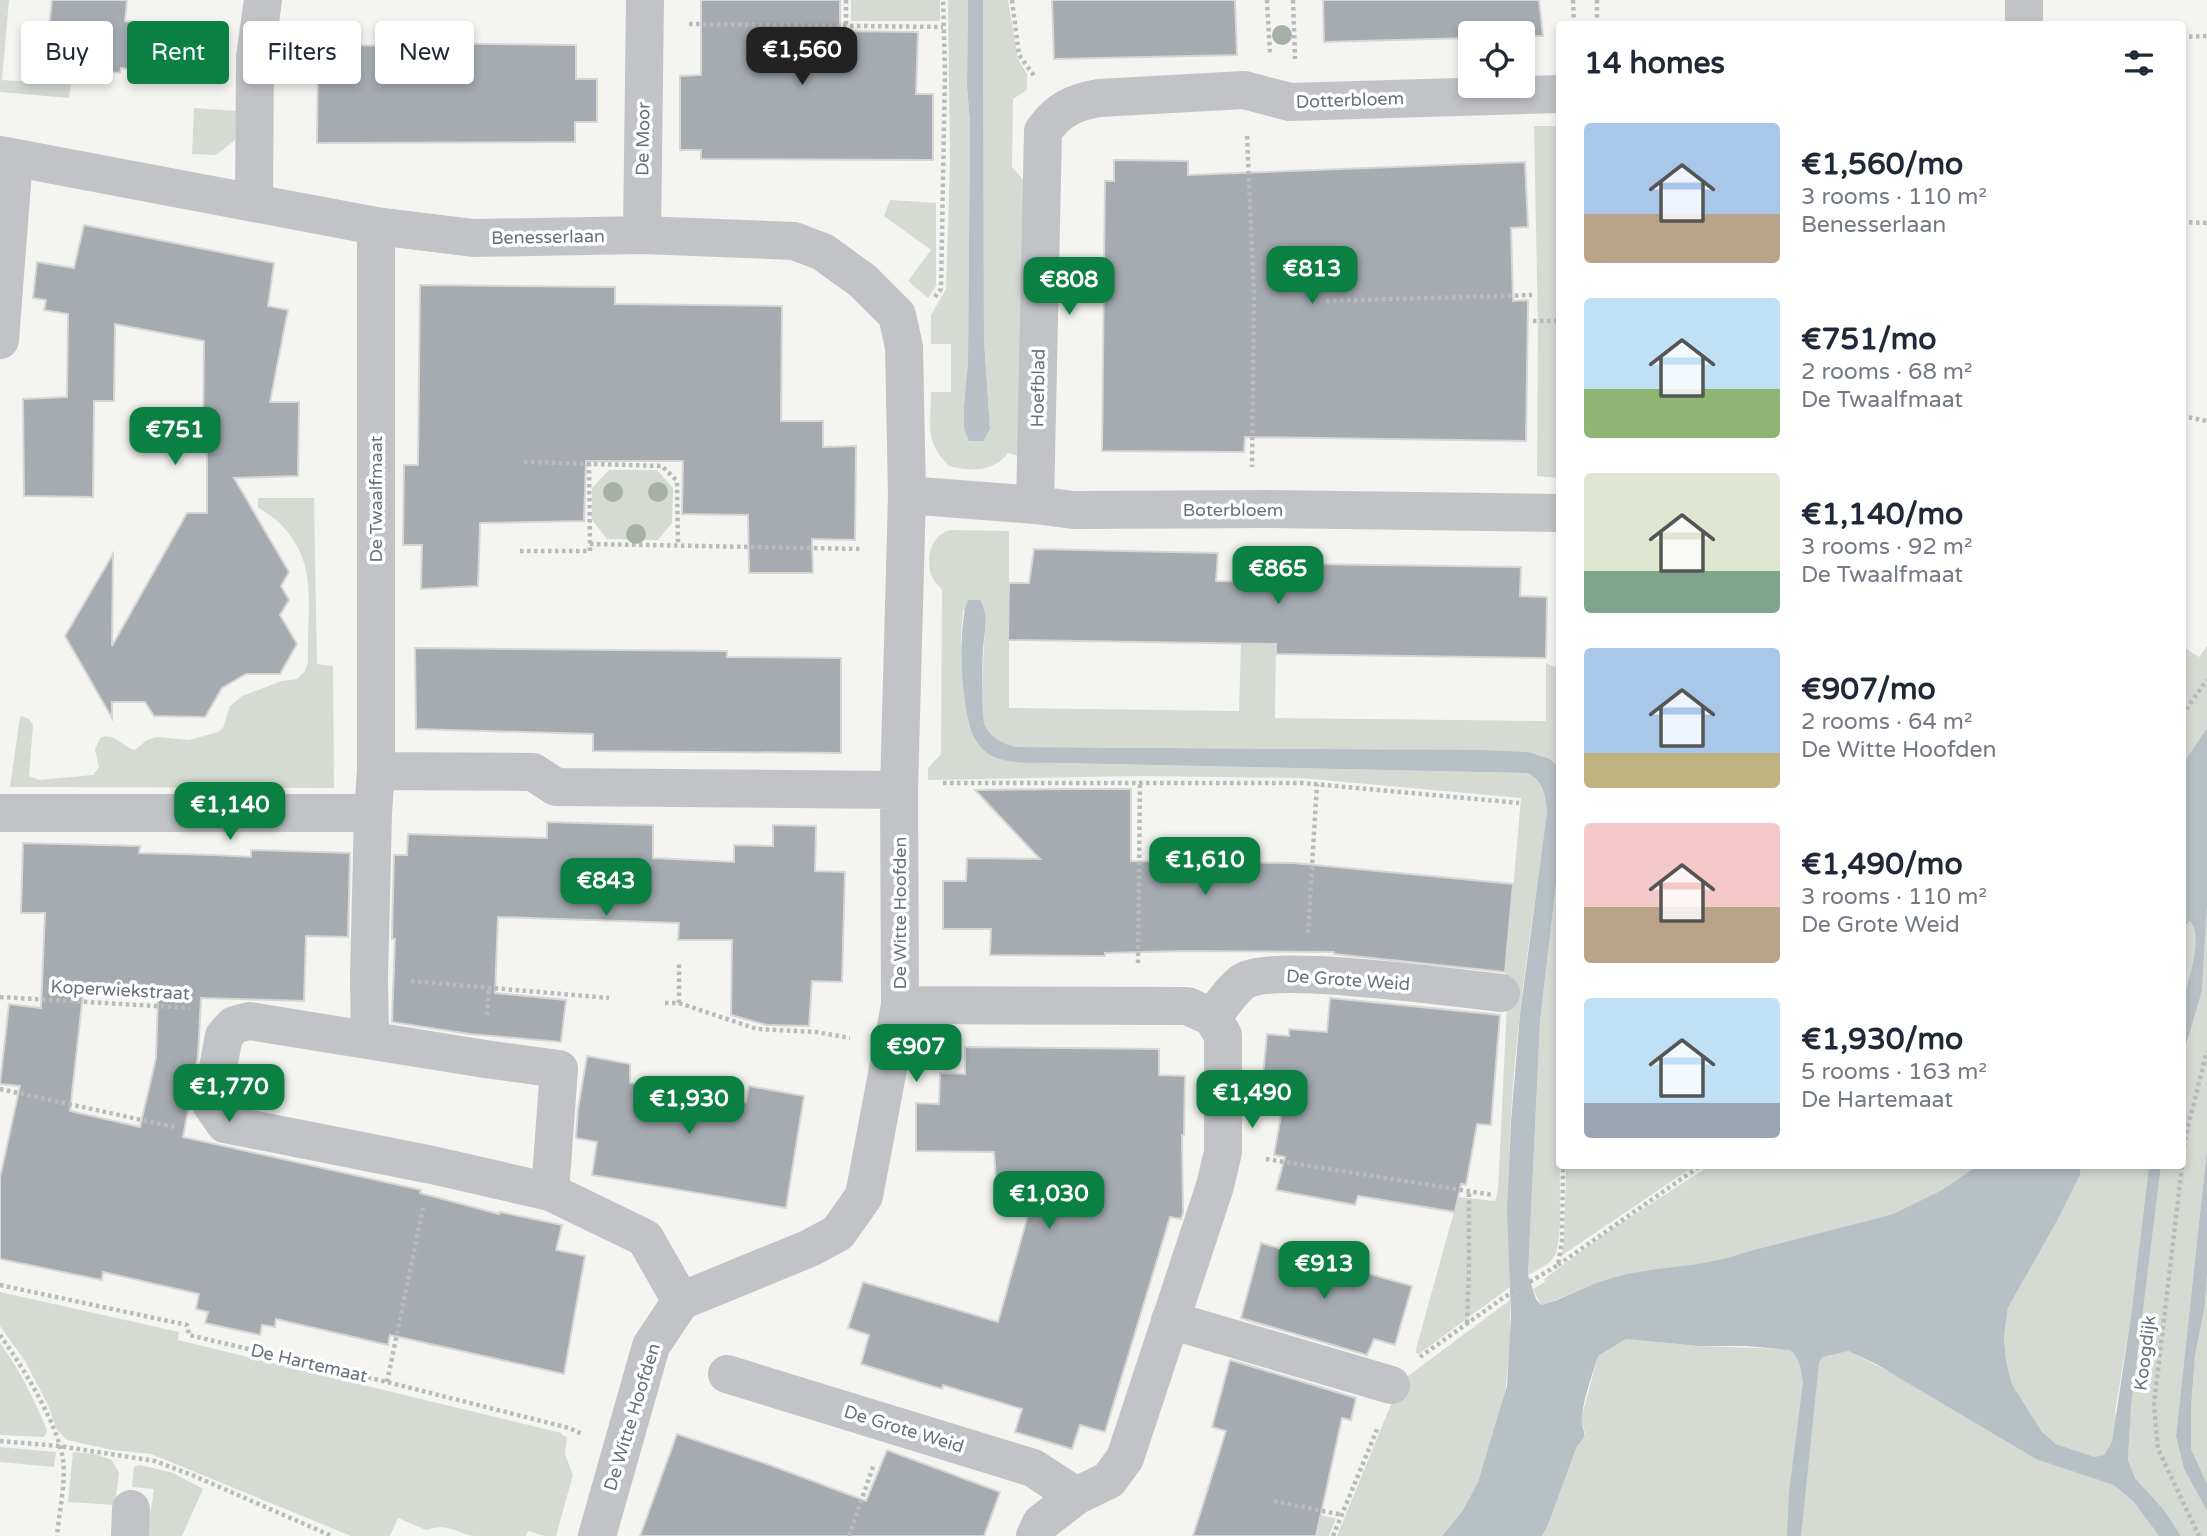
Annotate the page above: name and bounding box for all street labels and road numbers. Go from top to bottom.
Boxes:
street label: Dotterbloem [1296,87,1404,113]
street label: De Moor [631,102,655,176]
street label: Benesserlaan [491,225,605,249]
street label: Hoefblad [1026,348,1050,428]
street label: De Twaalfmaat [365,435,387,562]
street label: Boterbloem [1183,499,1283,521]
street label: De Witte Hoofden [889,836,911,990]
street label: De Grote Weid [1285,965,1411,995]
street label: Koperwiekstraat [50,975,190,1005]
street label: Koogdijk [2129,1314,2161,1392]
street label: De Hartemaat [249,1339,370,1387]
street label: De Witte Hoofden [599,1341,665,1493]
street label: De Grote Weid [841,1400,967,1458]

